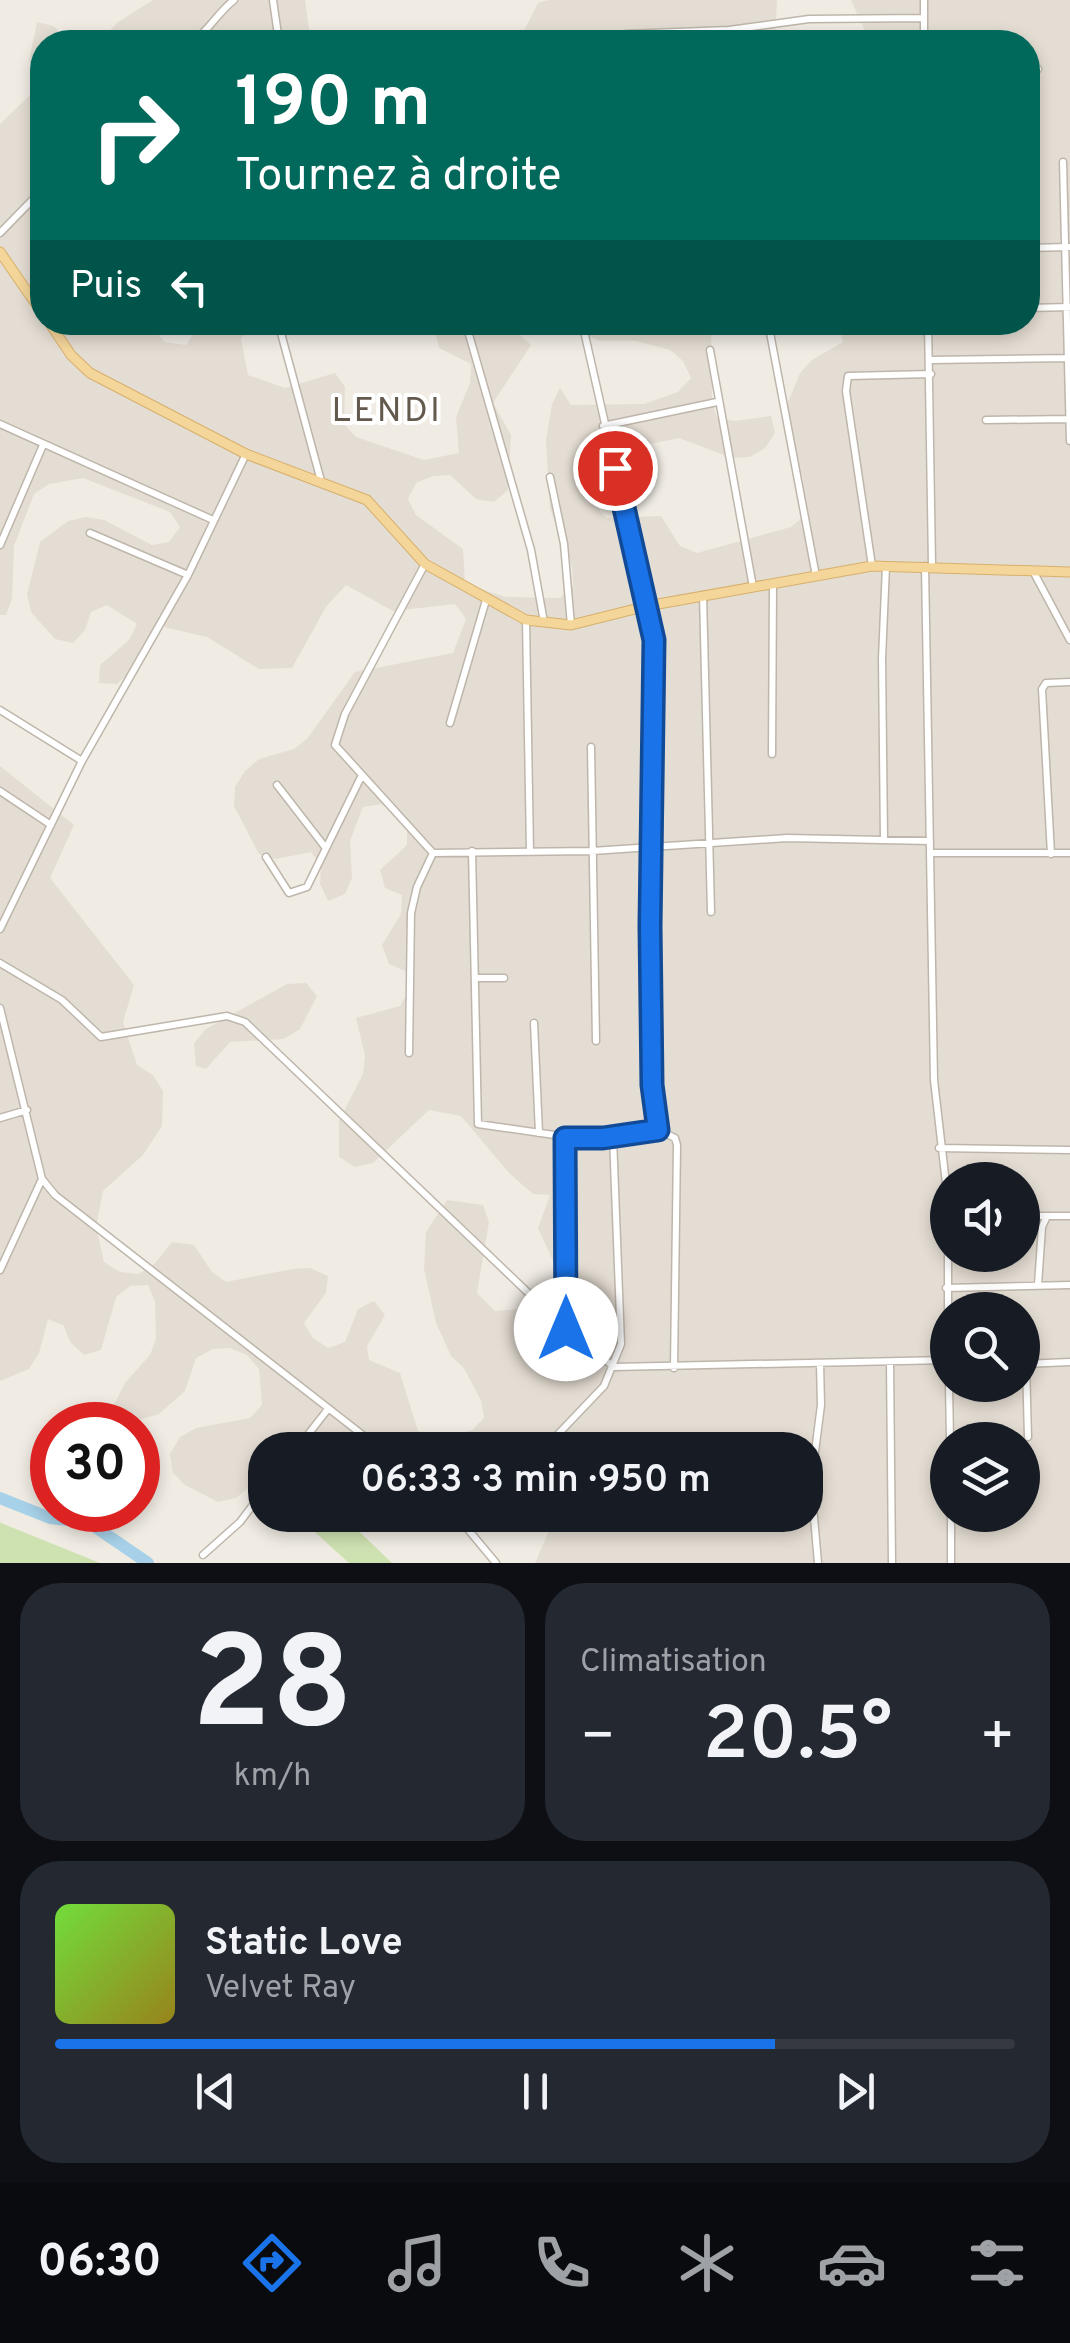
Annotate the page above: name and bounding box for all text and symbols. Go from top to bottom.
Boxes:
text: 190 m [235,62,431,151]
icon: right [70,70,200,200]
text: Tournez à droite [235,149,562,206]
icon: left [162,260,217,315]
text: Puis [70,263,142,312]
district label: LENDI [331,390,443,434]
pin [573,426,658,511]
icon: arrive [588,441,643,496]
map controls [930,1162,1040,1532]
button: sound [930,1162,1040,1272]
position arrow [514,1277,618,1381]
button: search [930,1292,1040,1402]
speed limit sign: 30 [30,1402,160,1532]
button: layers [930,1422,1040,1532]
text: 06:33 · 3 min · 950 m [360,1457,711,1506]
text: 28 [192,1609,353,1774]
text: Climatisation [580,1643,767,1683]
text: 20.5° [703,1691,892,1786]
text: − [580,1704,615,1774]
text: + [980,1704,1015,1774]
text: km/h [234,1757,311,1797]
text: Static Love [205,1920,403,1969]
text: Velvet Ray [205,1969,356,2009]
icon: previous [188,2064,243,2119]
icon: pause [508,2064,563,2119]
icon: next [828,2064,883,2119]
icon: directions [237,2228,307,2298]
icon: music [382,2228,452,2298]
icon: phone [527,2228,597,2298]
icon: climate [672,2228,742,2298]
icon: car [817,2228,887,2298]
icon: filters [962,2228,1032,2298]
text: 06:30 [38,2235,162,2292]

